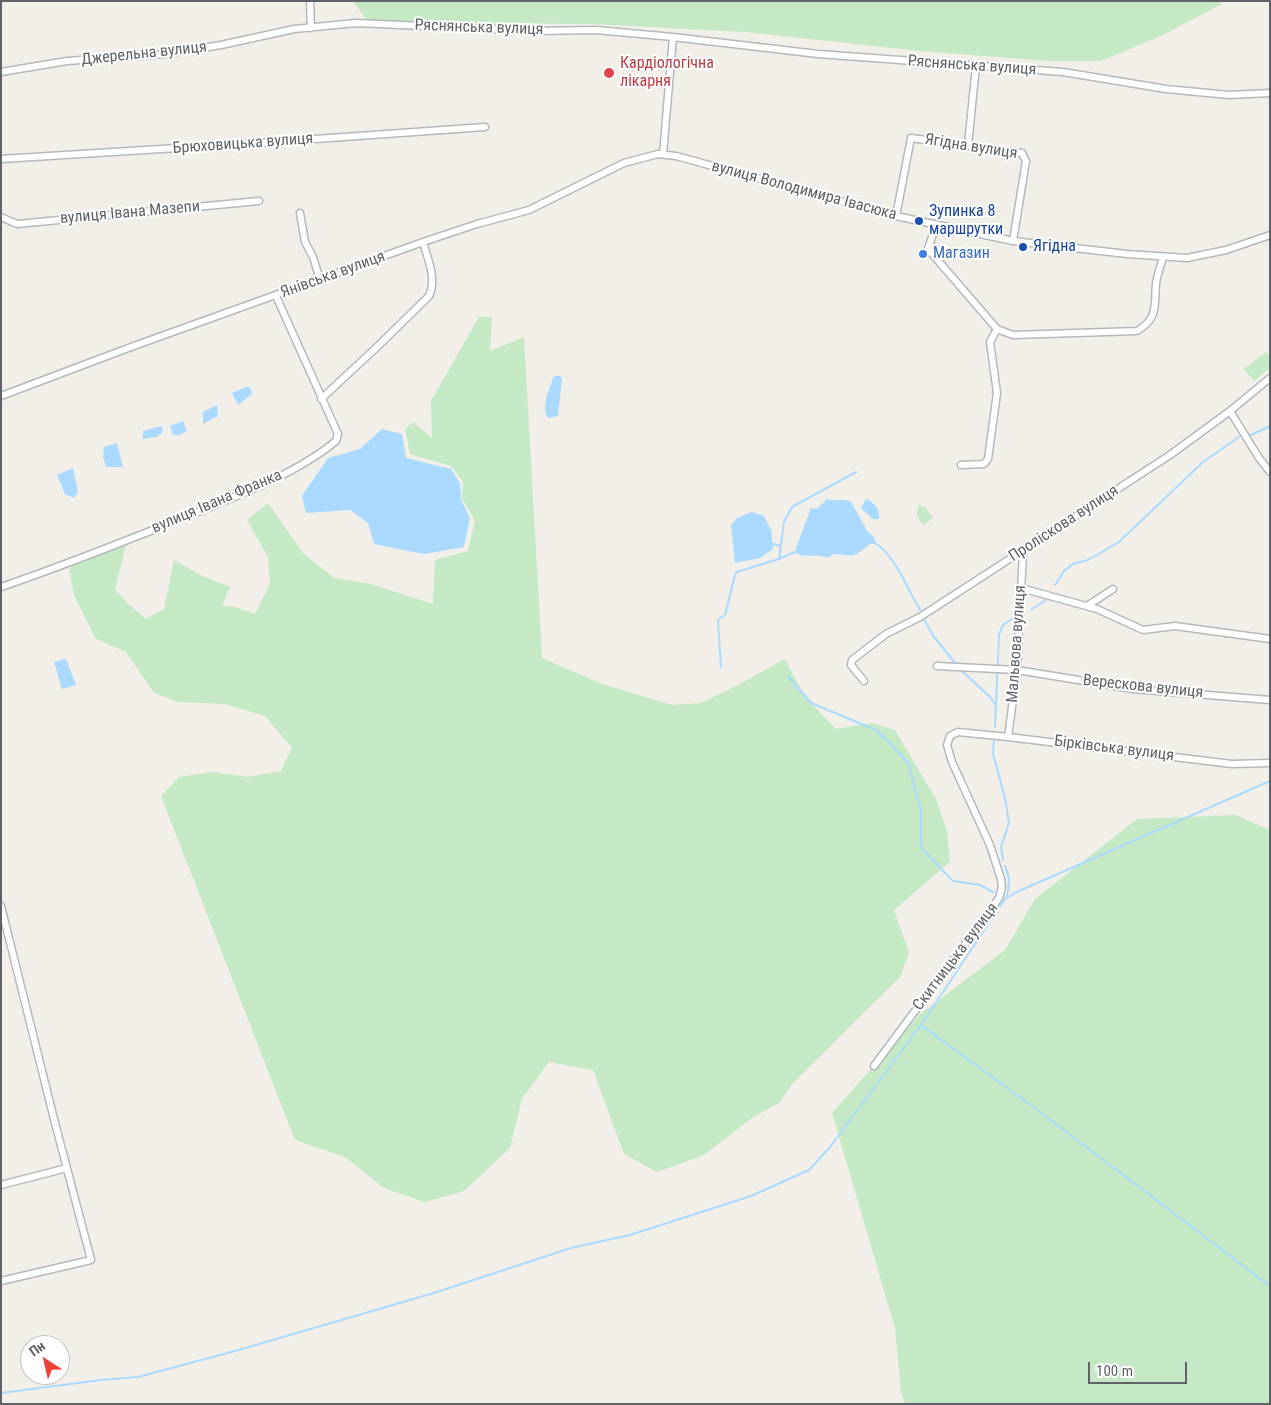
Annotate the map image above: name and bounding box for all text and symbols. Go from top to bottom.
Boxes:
street label: Ряснянська вулиця [414,16,544,40]
street label: Джерельна вулиця [80,38,208,70]
street label: Ряснянська вулиця [907,52,1037,80]
place label: Кардіологічна лікарня [620,54,714,92]
marker: Кардіологічна лікарня [602,66,616,80]
street label: Брюховицька вулиця [172,130,314,158]
street label: Ягідна вулиця [923,130,1019,164]
street label: вулиця Володимира Івасюка [709,157,899,225]
street label: вулиця Івана Мазепи [59,197,201,229]
place label: Зупинка 8 маршрутки [929,202,1003,240]
marker: Зупинка 8 маршрутки [913,215,925,227]
place label: Ягідна [1033,237,1076,257]
marker: Ягідна [1017,241,1029,253]
place label: Магазин [933,244,990,264]
street label: Янівська вулиця [278,247,388,303]
marker: Магазин [917,248,929,260]
street label: вулиця Івана Франка [149,466,285,538]
street label: Проліскова вулиця [1006,481,1122,567]
street label: Мальвова вулиця [1003,585,1031,703]
street label: Верескова вулиця [1082,671,1204,703]
street label: Бірківська вулиця [1053,732,1175,766]
street label: Скитницька вулиця [909,899,1003,1015]
north arrow [20,1335,70,1385]
text: Пн [26,1338,48,1360]
scale bar [1091,1352,1190,1384]
text: 100 m [1096,1362,1133,1380]

